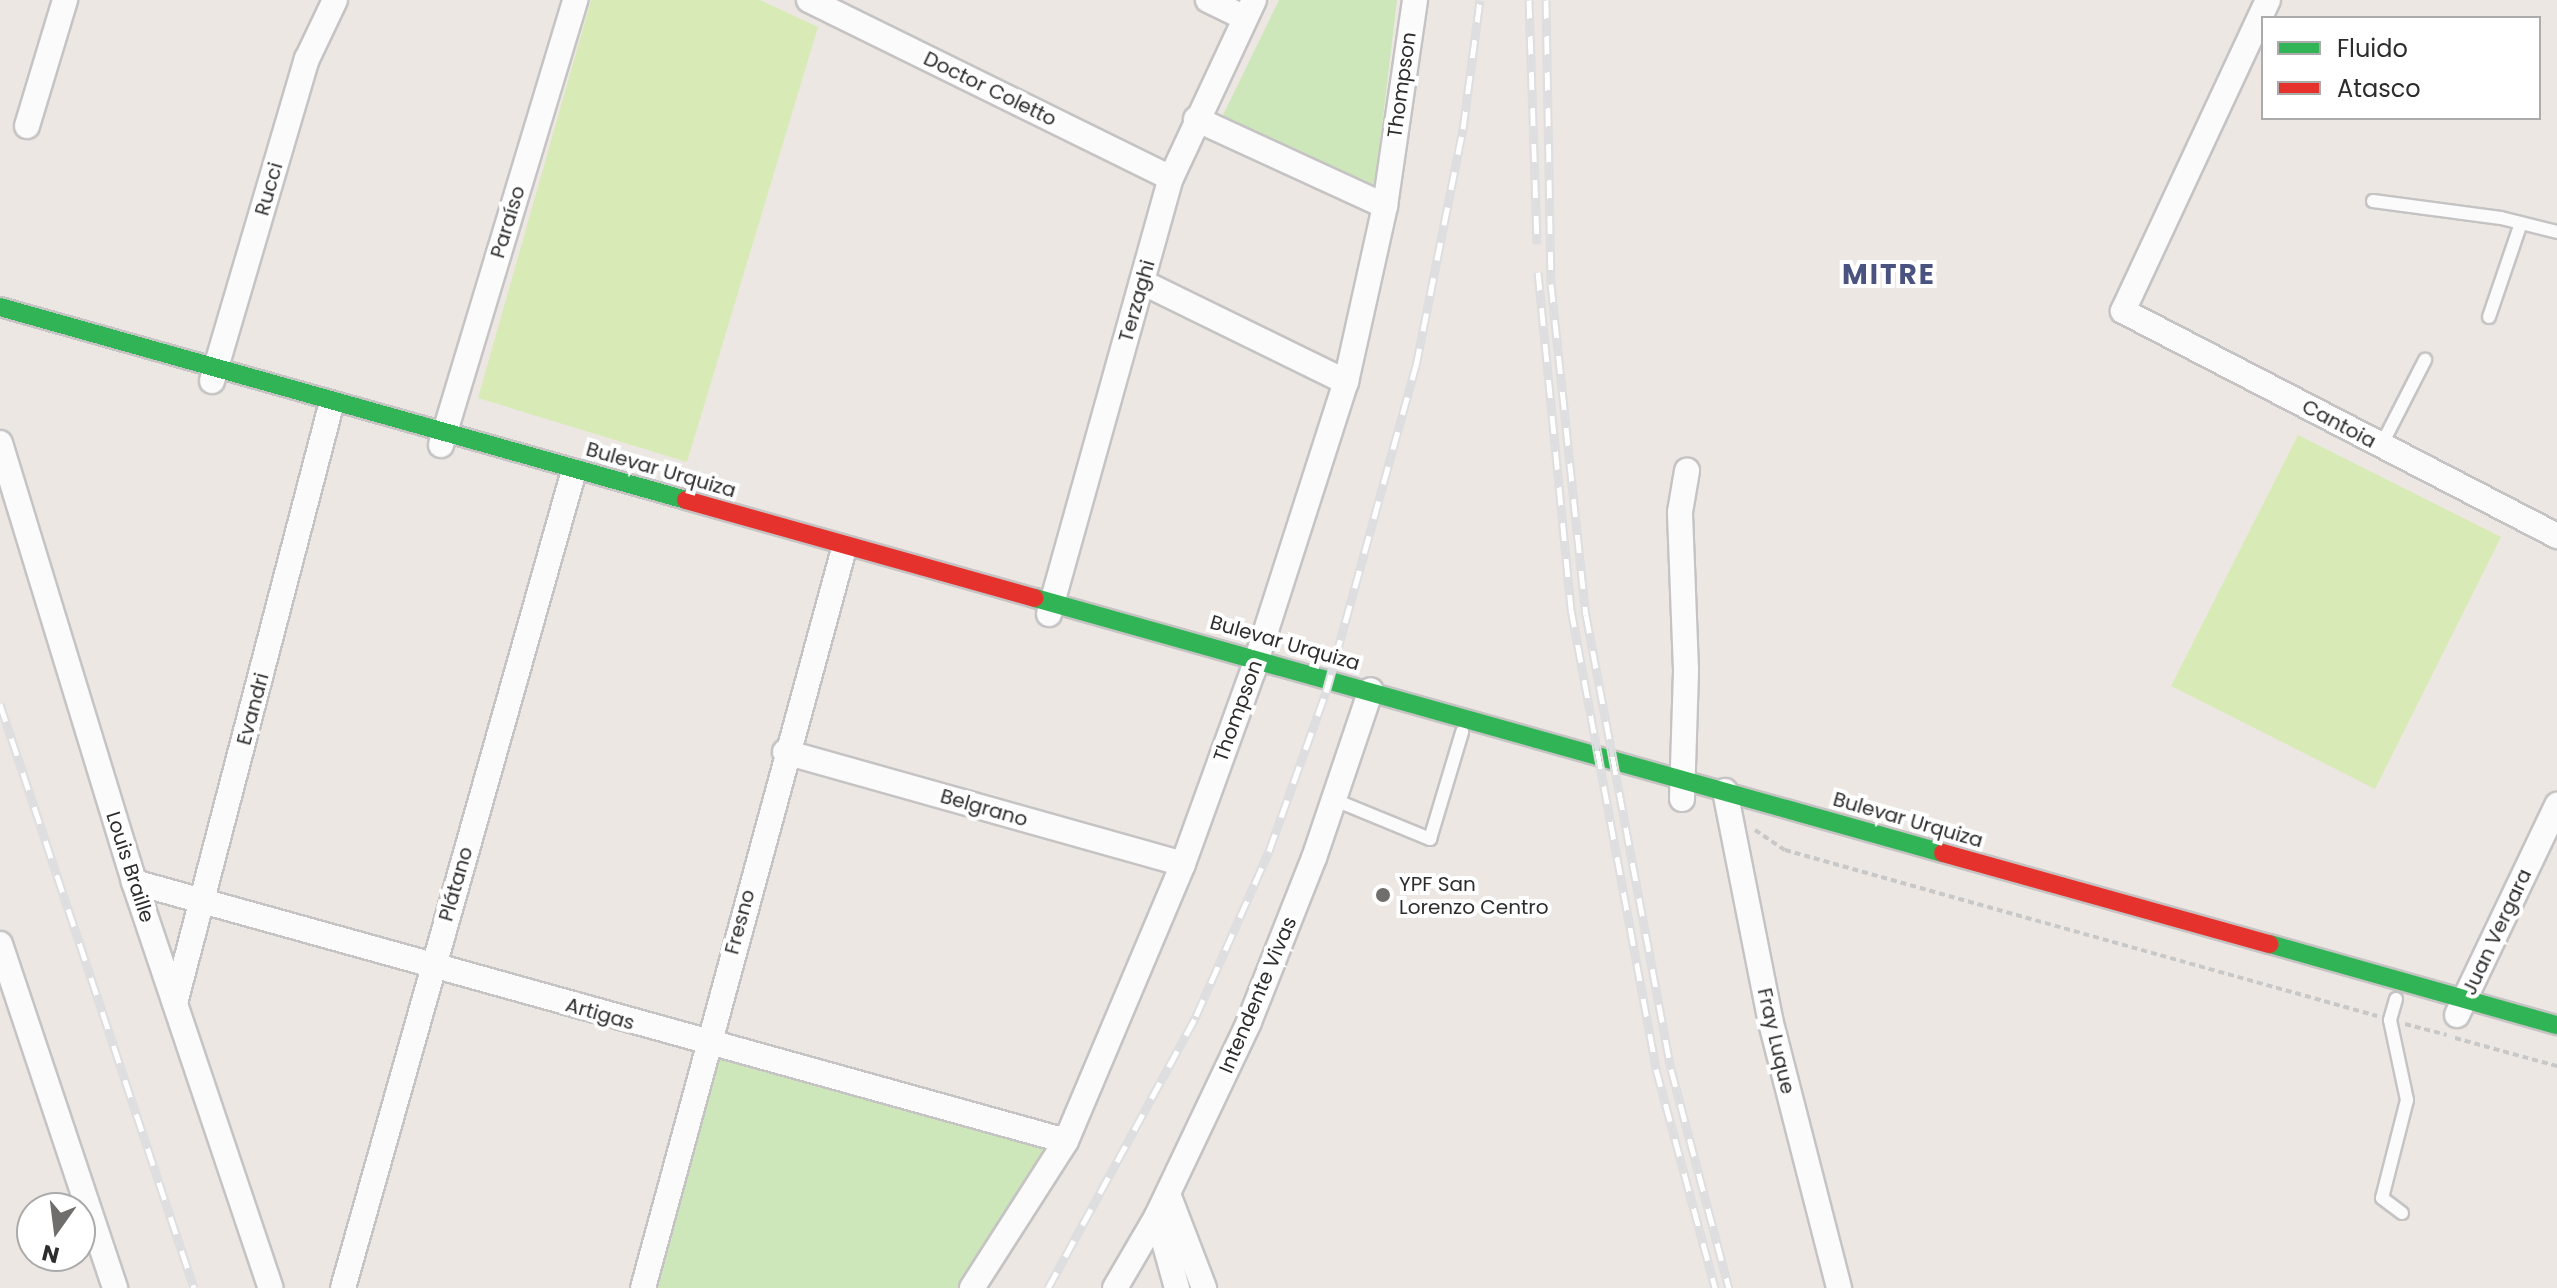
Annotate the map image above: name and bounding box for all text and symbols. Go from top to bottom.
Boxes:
legend [2261,16,2541,120]
street label: Thompson [1383,31,1421,139]
text: Fluido [2337,32,2408,65]
street label: Doctor Coletto [920,46,1060,132]
text: Atasco [2337,72,2421,105]
street label: Rucci [250,160,288,218]
street label: Paraíso [486,183,530,261]
street label: Terzaghi [1114,257,1160,345]
district label: MITRE [1842,258,1936,292]
street label: Cantoia [2298,395,2380,453]
street label: Bulevar Urquiza [583,437,739,503]
street label: Bulevar Urquiza [1207,610,1363,676]
street label: Thompson [1208,657,1268,765]
street label: Evandri [232,670,274,748]
street label: Belgrano [938,784,1030,832]
street label: Bulevar Urquiza [1830,787,1986,853]
street label: Louis Braille [101,808,159,926]
street label: Plátano [434,844,478,924]
street label: Juan Vergara [2457,865,2537,999]
place label: YPF San Lorenzo Centro [1399,872,1549,919]
marker: YPF San Lorenzo Centro [1374,886,1392,904]
street label: Fresno [720,887,760,957]
street label: Intendente Vivas [1214,913,1302,1077]
street label: Fray Luque [1752,986,1800,1096]
street label: Artigas [563,993,637,1035]
north arrow [16,1192,96,1272]
text: N [39,1237,62,1271]

